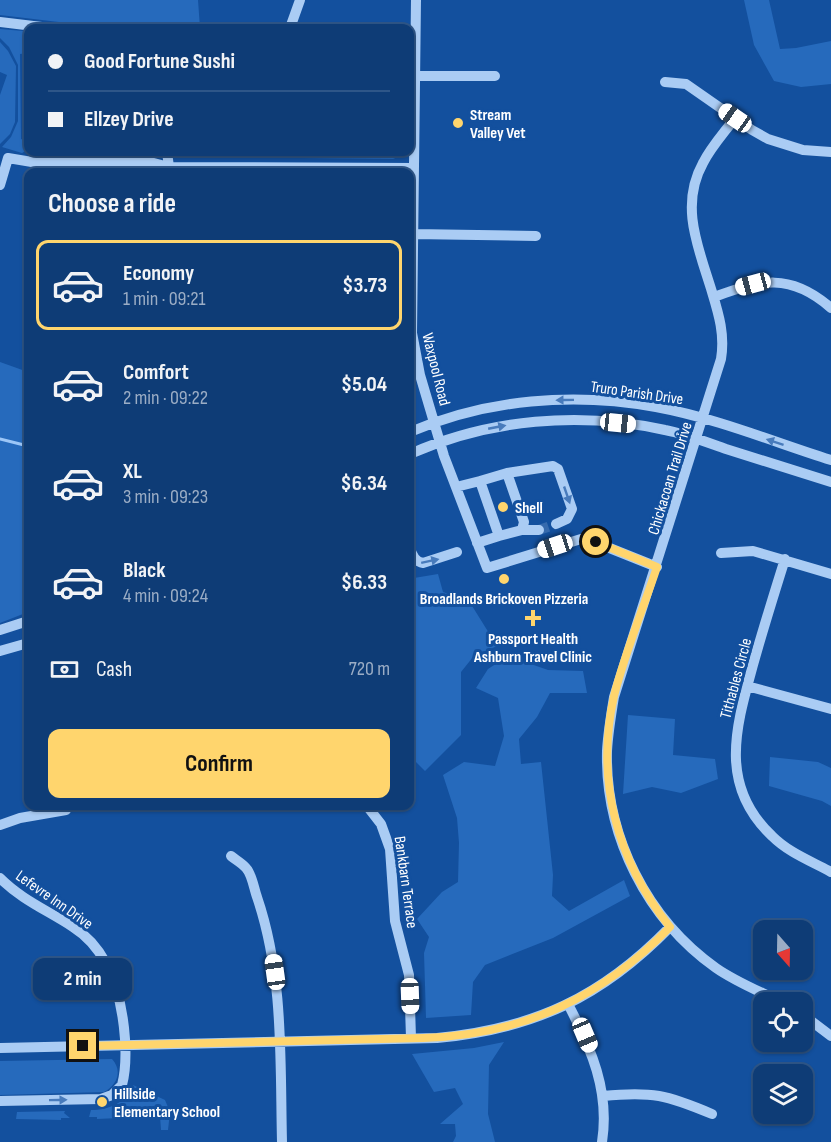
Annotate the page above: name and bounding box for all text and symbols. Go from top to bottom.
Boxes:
text: Good Fortune Sushi [84,48,235,75]
car [715,100,755,136]
text: Ellzey Drive [84,106,174,133]
place label: Stream Valley Vet [470,106,526,143]
marker: Stream Valley Vet [451,116,465,130]
text: Choose a ride [48,188,176,220]
icon: car [51,258,105,312]
text: Economy [123,260,194,287]
car [733,271,773,297]
text: $3.73 [342,272,387,299]
text: 1 min · 09:21 [123,287,206,311]
street label: Waxpool Road [417,331,454,408]
icon: car [51,357,105,411]
text: Comfort [123,359,189,386]
text: $5.04 [341,371,387,398]
street label: Truro Parish Drive [589,378,684,409]
text: 2 min · 09:22 [123,386,208,410]
one-way arrow [556,395,575,404]
car [599,412,637,434]
street label: Chickacoan Trail Drive [644,420,697,537]
one-way arrow [488,422,507,431]
one-way arrow [766,437,784,446]
icon: car [51,456,105,510]
text: XL [123,458,142,485]
text: $6.34 [341,470,387,497]
text: 3 min · 09:23 [123,485,208,509]
one-way arrow [562,486,572,504]
place label: Shell [515,499,543,518]
marker: Shell [496,500,510,514]
route start [582,528,609,555]
car [535,532,575,560]
icon: car [51,555,105,609]
one-way arrow [421,555,439,565]
text: Black [123,557,165,584]
text: $6.33 [341,569,387,596]
marker: Broadlands Brickoven Pizzeria [497,572,511,586]
text: 4 min · 09:24 [123,584,208,608]
place label: Broadlands Brickoven Pizzeria [420,590,588,609]
marker: Passport Health Ashburn Travel Clinic [524,609,542,627]
place label: Passport Health Ashburn Travel Clinic [473,630,592,667]
street label: Tithables Circle [717,636,756,721]
icon: cash [48,653,81,686]
text: Cash [96,656,132,683]
text: 720 m [349,657,390,681]
button: Confirm [48,729,390,798]
street label: Bankbarn Terrace [390,835,421,929]
street label: Lefevre Inn Drive [12,867,96,934]
north arrow [753,920,813,980]
map controls [753,920,813,1124]
car [264,953,286,991]
callout: 2 min [34,959,132,1001]
text: 2 min [63,967,102,991]
car [400,978,420,1014]
button: locate [753,992,813,1052]
car [570,1015,600,1055]
route end [69,1032,96,1059]
button: layers [753,1064,813,1124]
place label: Hillside Elementary School [114,1085,220,1122]
one-way arrow [49,1095,68,1105]
marker: Hillside Elementary School [95,1095,109,1109]

